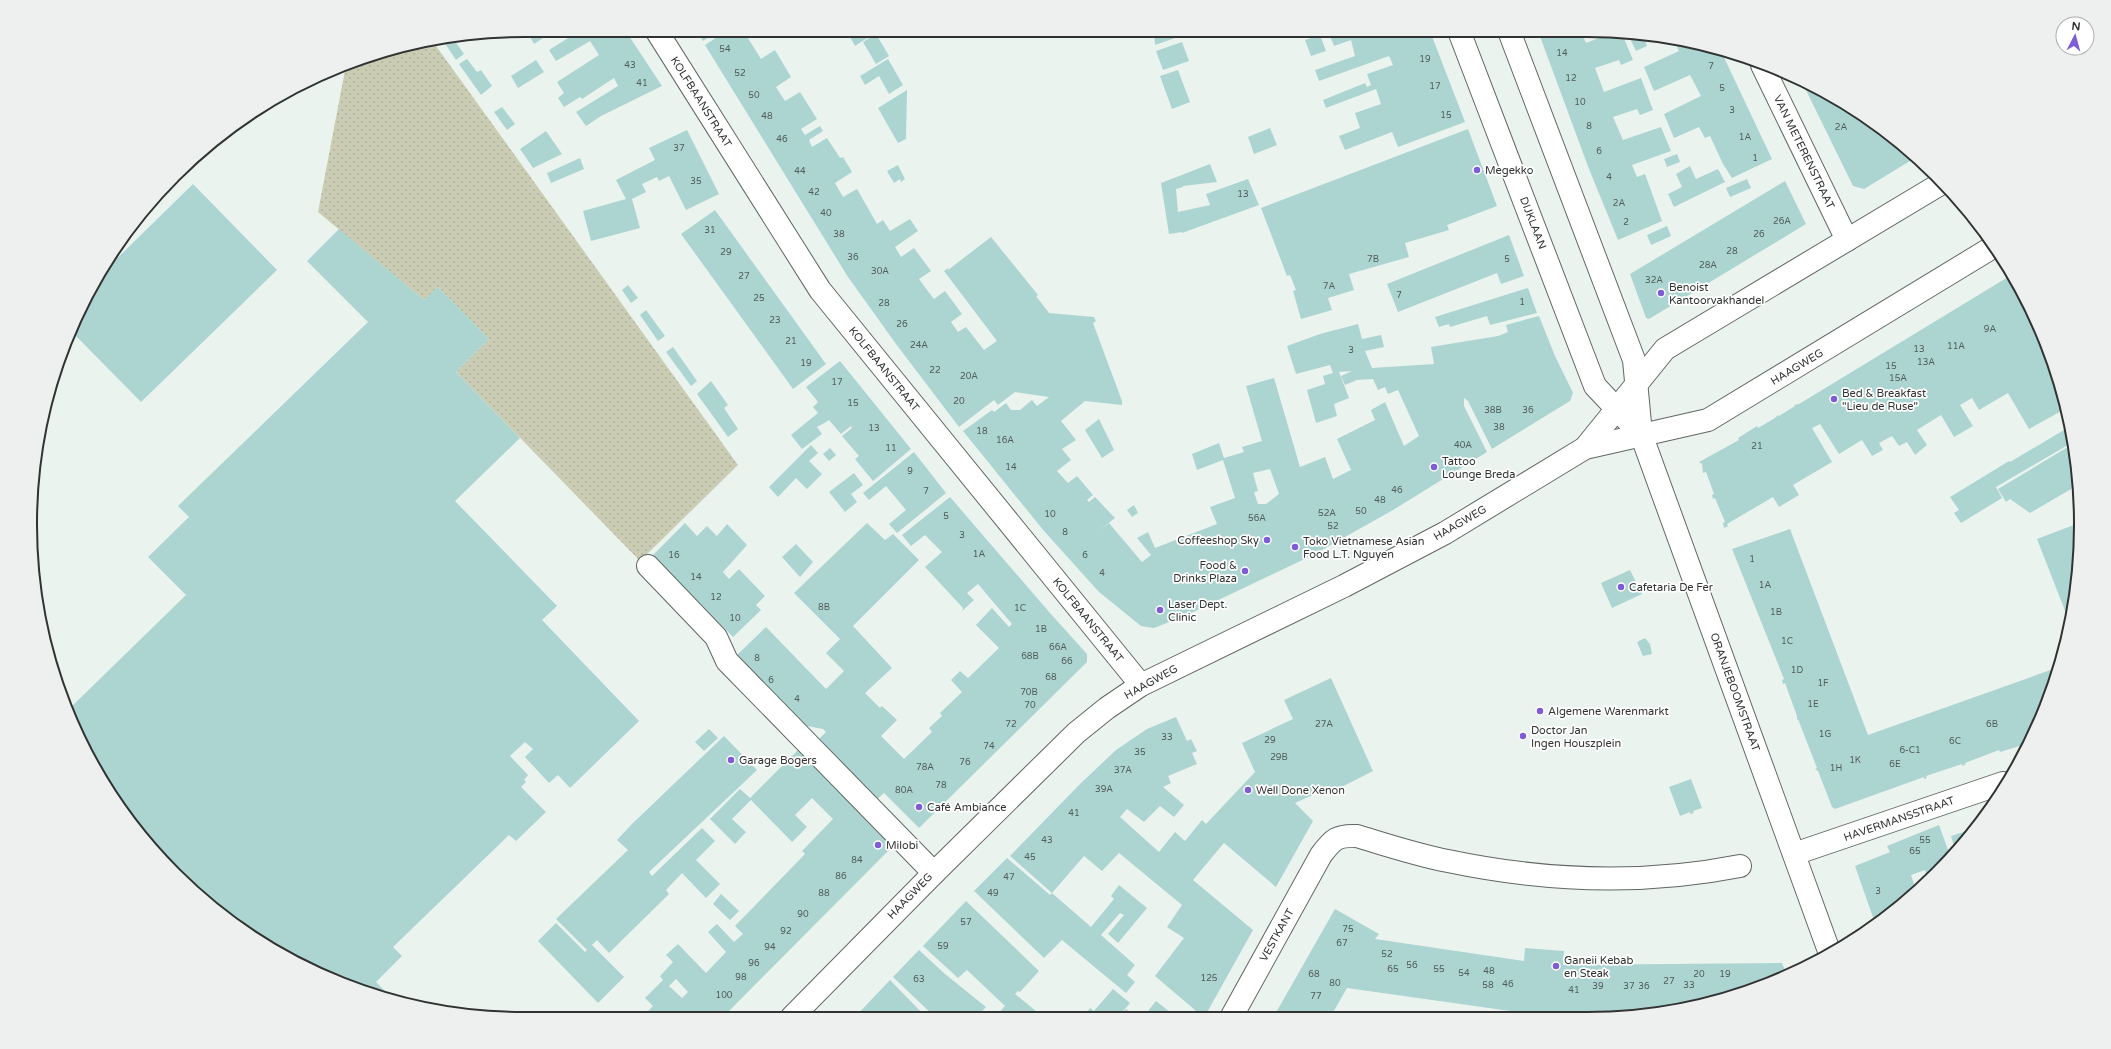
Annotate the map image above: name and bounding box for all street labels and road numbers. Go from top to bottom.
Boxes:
street label: KOLFBAANSTRAAT [668,54,734,150]
street label: VAN METERENSTRAAT [1771,93,1837,211]
street label: DIJKLAAN [1517,195,1549,251]
street label: KOLFBAANSTRAAT [846,324,922,414]
street label: HAAGWEG [1768,346,1826,388]
street label: HAAGWEG [1431,503,1489,543]
street label: KOLFBAANSTRAAT [1050,575,1126,665]
street label: ORANJEBOOMSTRAAT [1707,631,1763,753]
street label: HAAGWEG [1122,662,1180,702]
street label: HAVERMANSSTRAAT [1842,794,1956,844]
street label: HAAGWEG [885,870,935,922]
street label: VESTKANT [1257,906,1297,964]

